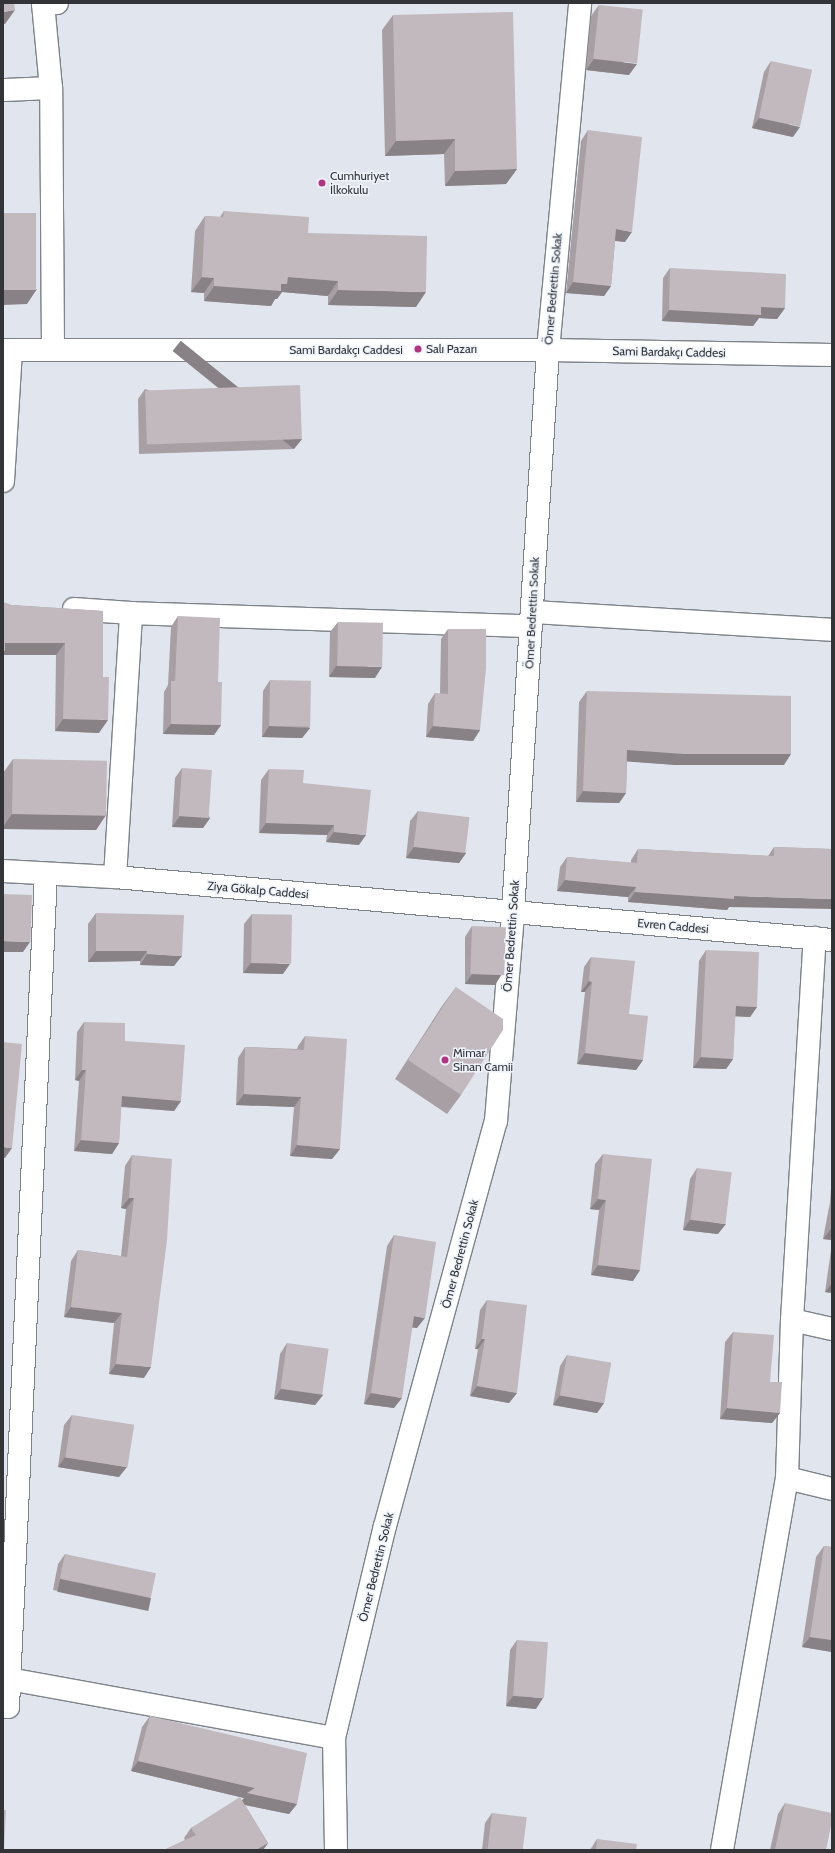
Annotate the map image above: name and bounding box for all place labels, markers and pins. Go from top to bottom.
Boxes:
place label: Cumhuriyet İlkokulu [330,169,389,197]
marker: Cumhuriyet İlkokulu [317,178,327,188]
place label: Salı Pazarı [426,342,477,356]
marker: Salı Pazarı [413,344,423,354]
place label: Mimar Sinan Camii [453,1046,513,1074]
marker: Mimar Sinan Camii [440,1055,450,1065]

